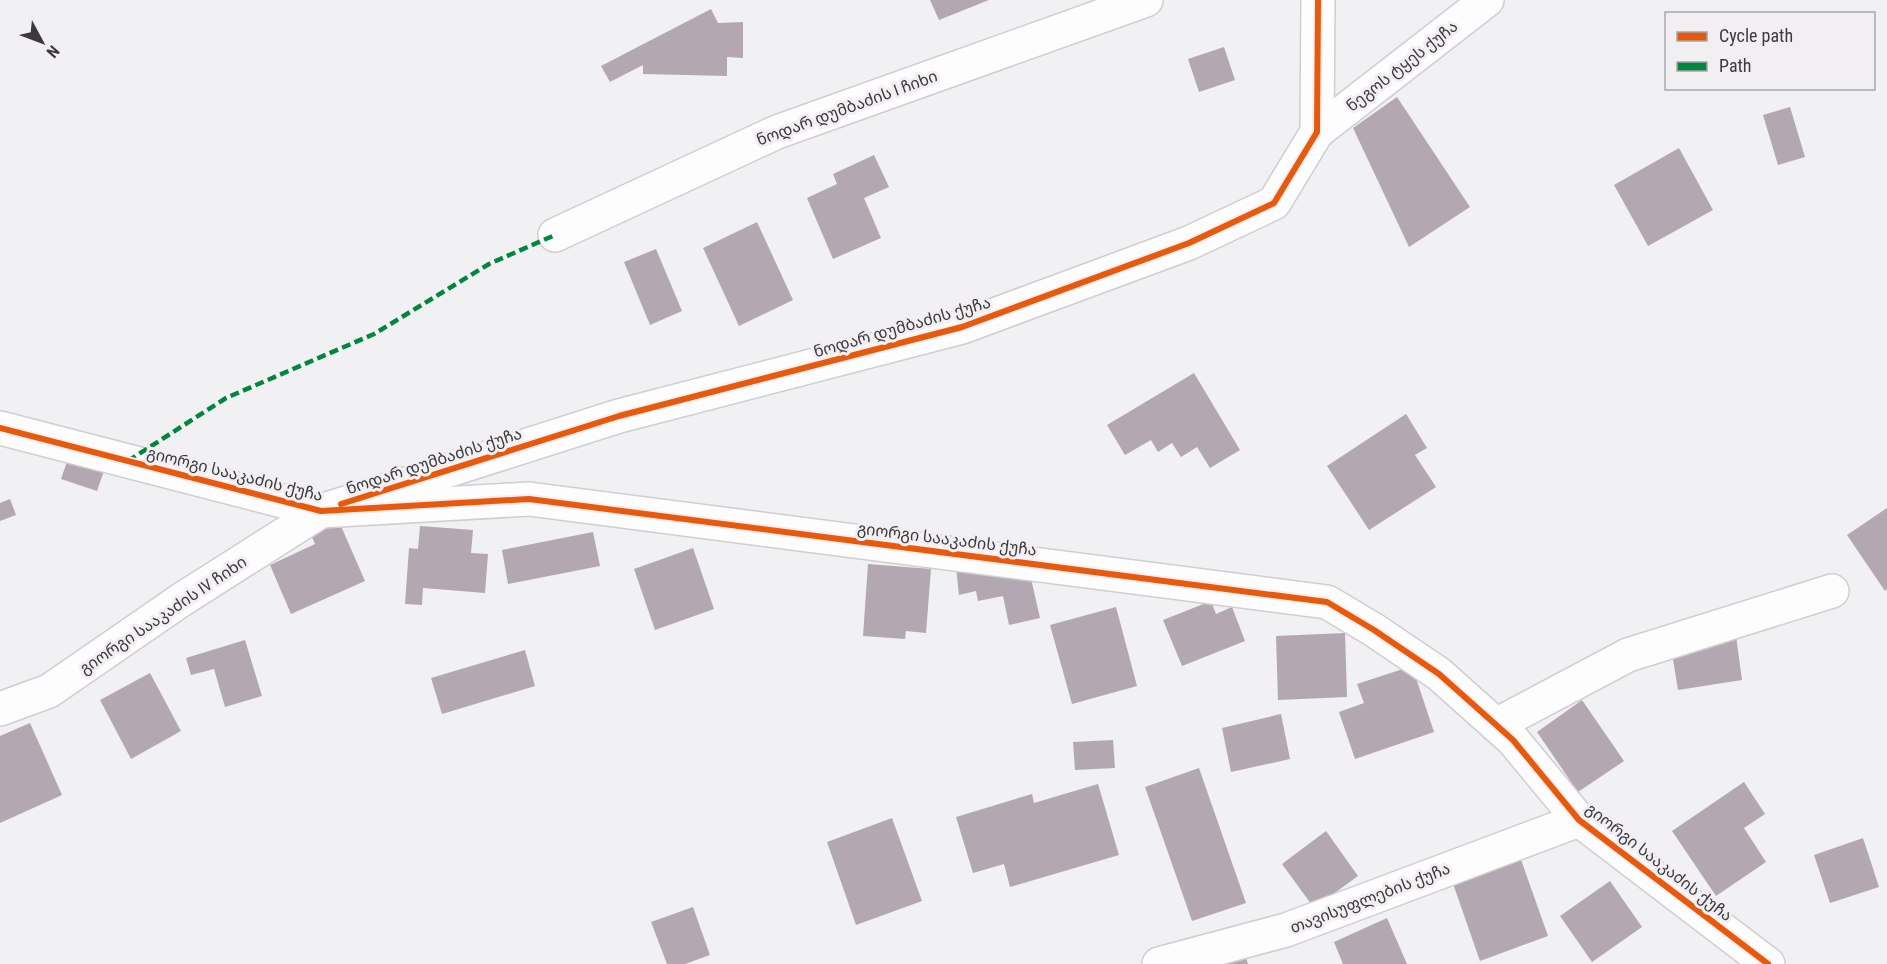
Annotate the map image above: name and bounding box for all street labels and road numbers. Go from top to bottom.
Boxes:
street label: ნეგოს ტყეს ქუჩა [1342,17,1462,115]
street label: ნოდარ დუმბაძის I ჩიხი [754,66,940,151]
street label: ნოდარ დუმბაძის ქუჩა [811,293,993,362]
street label: ნოდარ დუმბაძის ქუჩა [344,424,524,499]
street label: გიორგი სააკაძის ქუჩა [145,443,325,505]
street label: გიორგი სააკაძის ქუჩა [856,519,1038,559]
street label: გიორგი სააკაძის IV ჩიხი [76,552,250,678]
street label: გიორგი სააკაძის ქუჩა [1582,799,1736,925]
street label: თავისუფლების ქუჩა [1287,859,1453,938]

